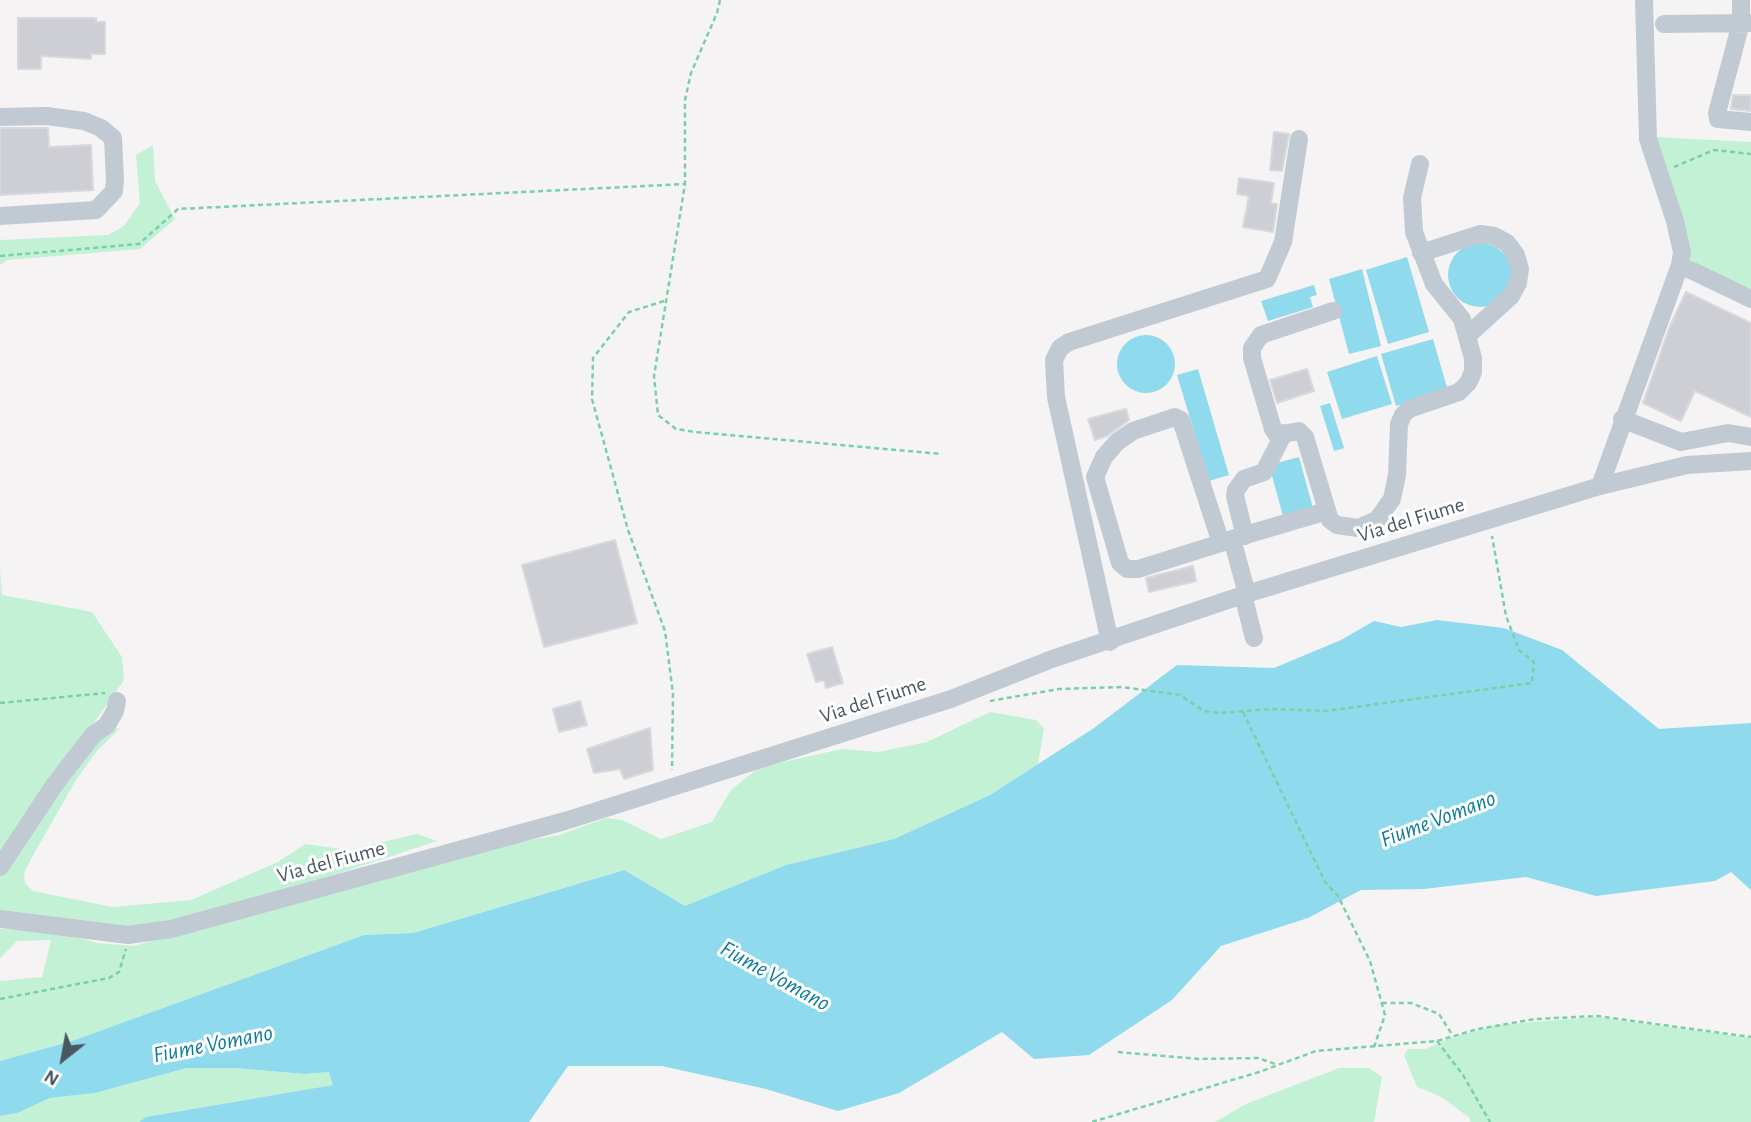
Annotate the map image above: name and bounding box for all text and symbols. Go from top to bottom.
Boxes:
street label: Via del Fiume [1354,492,1468,548]
street label: Via del Fiume [817,671,929,729]
water label: Fiume Vomano [1376,784,1500,854]
street label: Via del Fiume [274,836,388,888]
water label: Fiume Vomano [715,935,835,1017]
water label: Fiume Vomano [151,1019,275,1069]
north arrow [28,1024,98,1094]
text: N [41,1066,62,1089]

